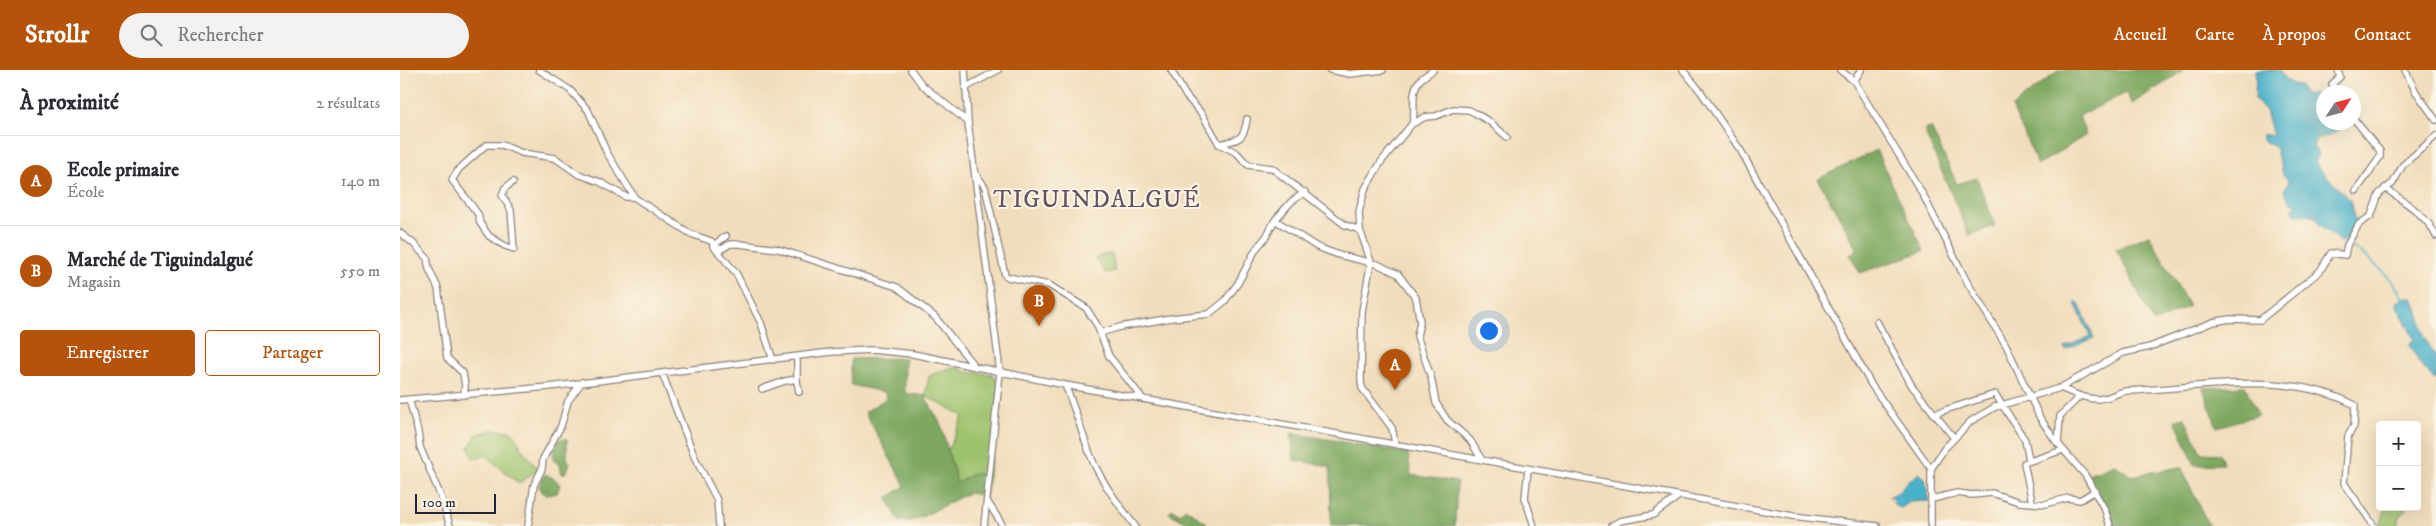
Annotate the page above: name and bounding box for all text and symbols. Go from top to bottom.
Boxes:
search box [119,13,469,58]
text: Strollr [25,20,89,50]
icon: search [137,21,165,49]
text: Rechercher [177,24,264,47]
text: Accueil [2114,24,2167,46]
text: Carte [2195,24,2234,46]
text: À propos [2262,24,2326,46]
text: Contact [2354,24,2411,46]
north arrow [2316,85,2361,130]
text: À proximité [20,90,119,116]
text: 2 résultats [316,93,380,113]
text: Ecole primaire [67,159,179,182]
text: A [31,171,41,191]
text: 140 m [341,171,380,191]
text: École [67,182,104,202]
district label: TIGUINDALGUÉ [993,185,1201,215]
text: Marché de Tiguindalgué [67,249,253,272]
text: B [31,261,41,281]
text: 550 m [340,261,380,281]
text: Magasin [67,272,121,292]
pin: B [1023,285,1055,326]
your location [1476,318,1502,344]
button: Enregistrer [20,330,195,376]
button: Partager [205,330,380,376]
pin: A [1379,349,1411,390]
map controls [2376,421,2421,511]
button: + [2376,421,2421,466]
button: − [2376,466,2421,511]
scale bar [415,491,496,514]
text: 100 m [422,494,456,512]

